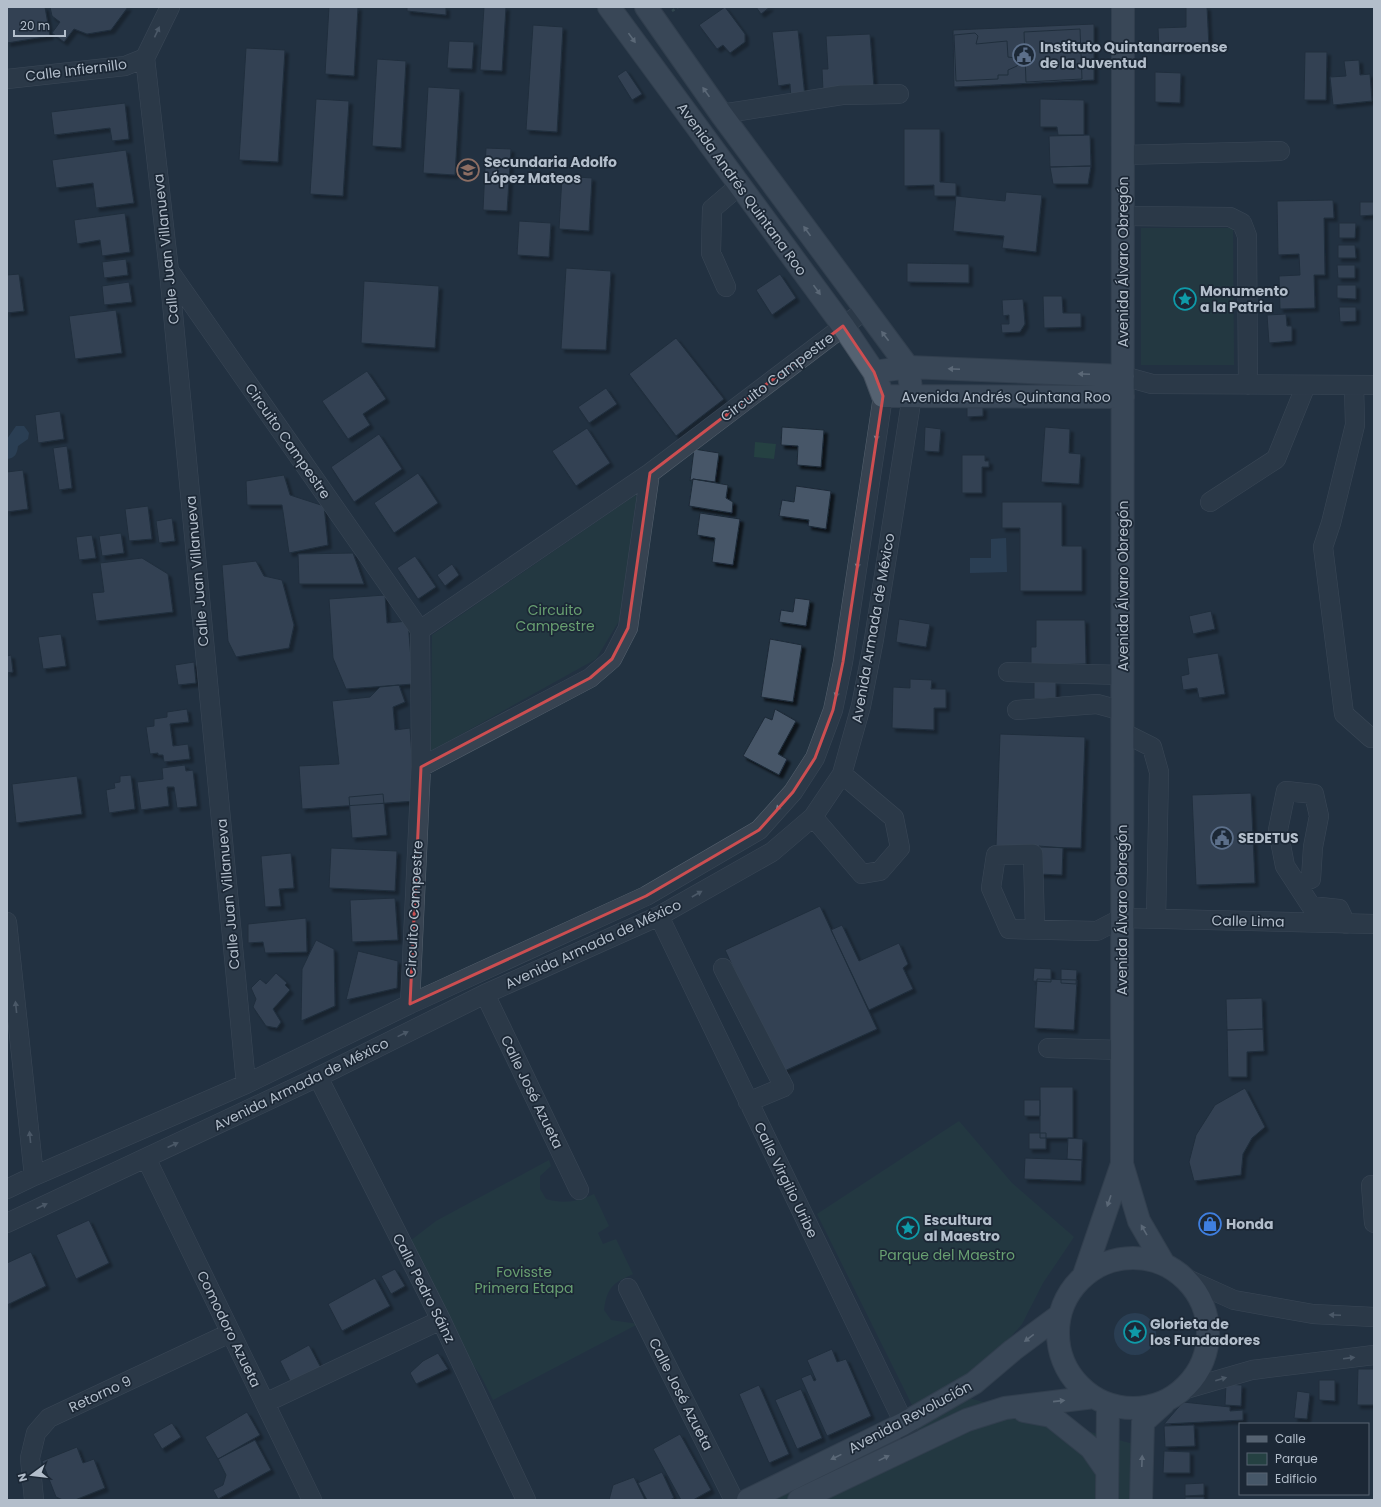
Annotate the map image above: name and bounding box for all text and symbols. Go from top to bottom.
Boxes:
scale bar [14,12,65,38]
text: 20 m [20,17,50,34]
one-way arrow [154,27,160,38]
one-way arrow [628,33,636,44]
place label: Instituto Quintanarroense de la Juventud [1040,37,1228,73]
public building icon: Instituto Quintanarroense de la Juventud [1011,42,1037,68]
street label: Calle Infiernillo [24,54,128,86]
one-way arrow [702,87,710,98]
street label: Avenida Andrés Quintana Roo [672,98,812,280]
place label: Secundaria Adolfo López Mateos [484,152,617,188]
school or university icon: Secundaria Adolfo López Mateos [455,157,481,183]
street label: Calle Juan Villanueva [148,173,184,325]
street label: Avenida Álvaro Obregón [1113,177,1133,347]
one-way arrow [803,226,811,237]
place label: Monumento a la Patria [1200,281,1288,317]
one-way arrow [812,285,821,296]
place icon: Monumento a la Patria [1172,286,1198,312]
street label: Circuito Campestre [716,328,838,426]
one-way arrow [880,330,889,341]
one-way arrow [948,365,960,372]
one-way arrow [1077,371,1090,377]
street label: Circuito Campestre [240,379,336,503]
street label: Avenida Andrés Quintana Roo [901,387,1111,407]
one-way arrow [874,429,880,441]
street label: Calle Juan Villanueva [180,495,214,647]
street label: Avenida Álvaro Obregón [1113,501,1133,671]
street label: Avenida Armada de México [846,531,900,725]
one-way arrow [855,557,861,569]
park label: Circuito Campestre [515,600,595,636]
one-way arrow [834,685,840,698]
one-way arrow [776,802,785,811]
street label: Calle Juan Villanueva [211,818,245,970]
street label: Avenida Álvaro Obregón [1112,825,1132,995]
public building icon: SEDETUS [1209,825,1235,851]
place label: SEDETUS [1238,828,1299,848]
street label: Circuito Campestre [400,840,428,978]
one-way arrow [691,890,703,897]
street label: Avenida Armada de México [502,894,684,994]
street label: Calle Lima [1211,910,1285,932]
one-way arrow [13,1001,19,1013]
one-way arrow [398,1031,409,1037]
street label: Calle José Azueta [496,1032,568,1152]
street label: Avenida Armada de México [210,1033,392,1135]
street label: Calle Virgilio Uribe [749,1119,823,1241]
one-way arrow [26,1131,33,1143]
one-way arrow [167,1142,178,1148]
one-way arrow [1106,1195,1112,1207]
one-way arrow [37,1203,48,1209]
place label: Escultura al Maestro [924,1210,1000,1246]
shop icon: Honda [1197,1211,1223,1237]
place label: Honda [1226,1214,1274,1234]
place icon: Escultura al Maestro [895,1215,921,1241]
one-way arrow [1141,1224,1148,1236]
street label: Calle Pedro Sáinz [388,1230,460,1346]
park label: Parque del Maestro [879,1245,1015,1265]
park label: Fovisste Primera Etapa [475,1262,573,1298]
street label: Comodoro Azueta [192,1267,266,1391]
one-way arrow [1328,1312,1341,1318]
place label: Glorieta de los Fundadores [1150,1314,1260,1350]
place icon: Glorieta de los Fundadores [1122,1319,1148,1345]
street label: Calle José Azueta [644,1334,718,1454]
one-way arrow [1023,1334,1034,1342]
one-way arrow [1343,1355,1355,1361]
street label: Retorno 9 [65,1371,135,1417]
street label: Avenida Revolución [845,1376,975,1458]
one-way arrow [1215,1376,1227,1382]
one-way arrow [1053,1398,1065,1405]
legend [1239,1423,1369,1495]
text: Calle [1275,1430,1306,1447]
text: Parque [1275,1450,1318,1467]
one-way arrow [830,1454,841,1460]
north arrow [12,1455,52,1495]
one-way arrow [878,1455,890,1461]
one-way arrow [1138,1455,1145,1467]
text: Edificio [1275,1470,1317,1487]
text: N [14,1472,31,1484]

